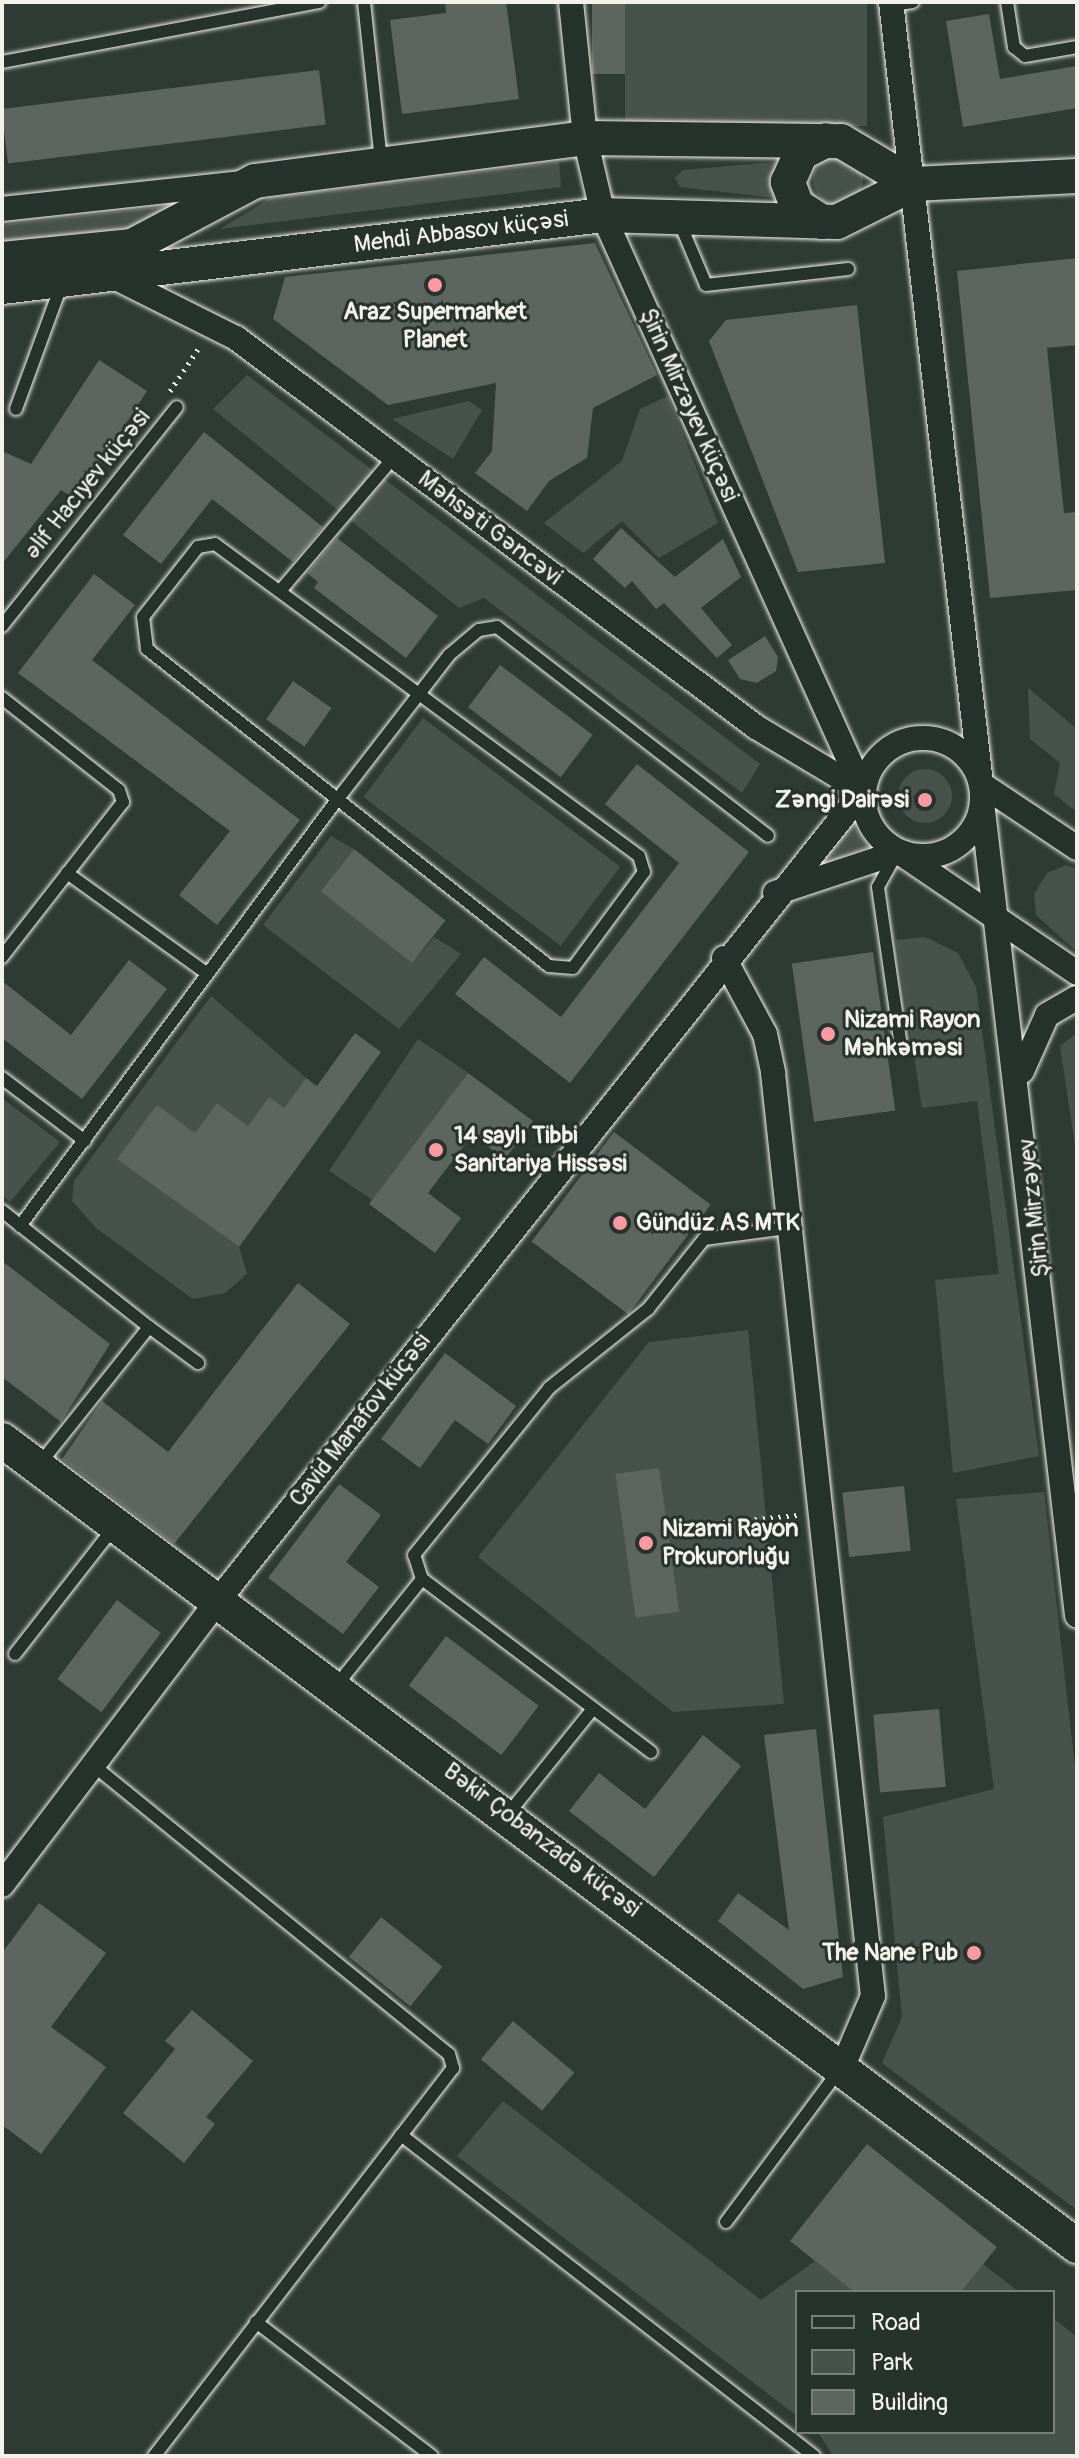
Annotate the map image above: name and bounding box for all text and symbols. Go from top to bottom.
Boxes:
street label: Mehdi Abbasov küçəsi [352,205,570,259]
marker: Araz Supermarket Planet [426,276,444,294]
place label: Araz Supermarket Planet [343,298,527,354]
street label: Şirin Mirzəyev küçəsi [633,304,745,506]
street label: Əlif Hacıyev küçəsi [18,403,156,565]
street label: Məhsəti Gəncəvi [412,465,568,591]
place label: Zəngi Dairəsi [775,786,909,814]
marker: Zəngi Dairəsi [916,791,934,809]
place label: Nizami Rayon Məhkəməsi [844,1006,980,1062]
marker: Nizami Rayon Məhkəməsi [819,1025,837,1043]
place label: 14 saylı Tibbi Sanitariya Hissəsi [454,1122,627,1178]
street label: Şirin Mirzəyev [1012,1137,1056,1279]
marker: 14 saylı Tibbi Sanitariya Hissəsi [425,1139,447,1161]
place label: Gündüz AS MTK [636,1209,800,1237]
marker: Gündüz AS MTK [611,1214,629,1232]
street label: Cavid Manafov küçəsi [283,1328,437,1512]
place label: Nizami Rayon Prokurorluğu [662,1515,798,1571]
marker: Nizami Rayon Prokurorluğu [637,1534,655,1552]
street label: Bəkir Çobanzadə küçəsi [438,1757,646,1923]
place label: The Nane Pub [822,1939,958,1967]
marker: The Nane Pub [965,1944,983,1962]
legend [795,2290,1055,2434]
text: Road [871,2308,921,2337]
text: Park [871,2348,913,2377]
text: Building [871,2388,948,2417]

